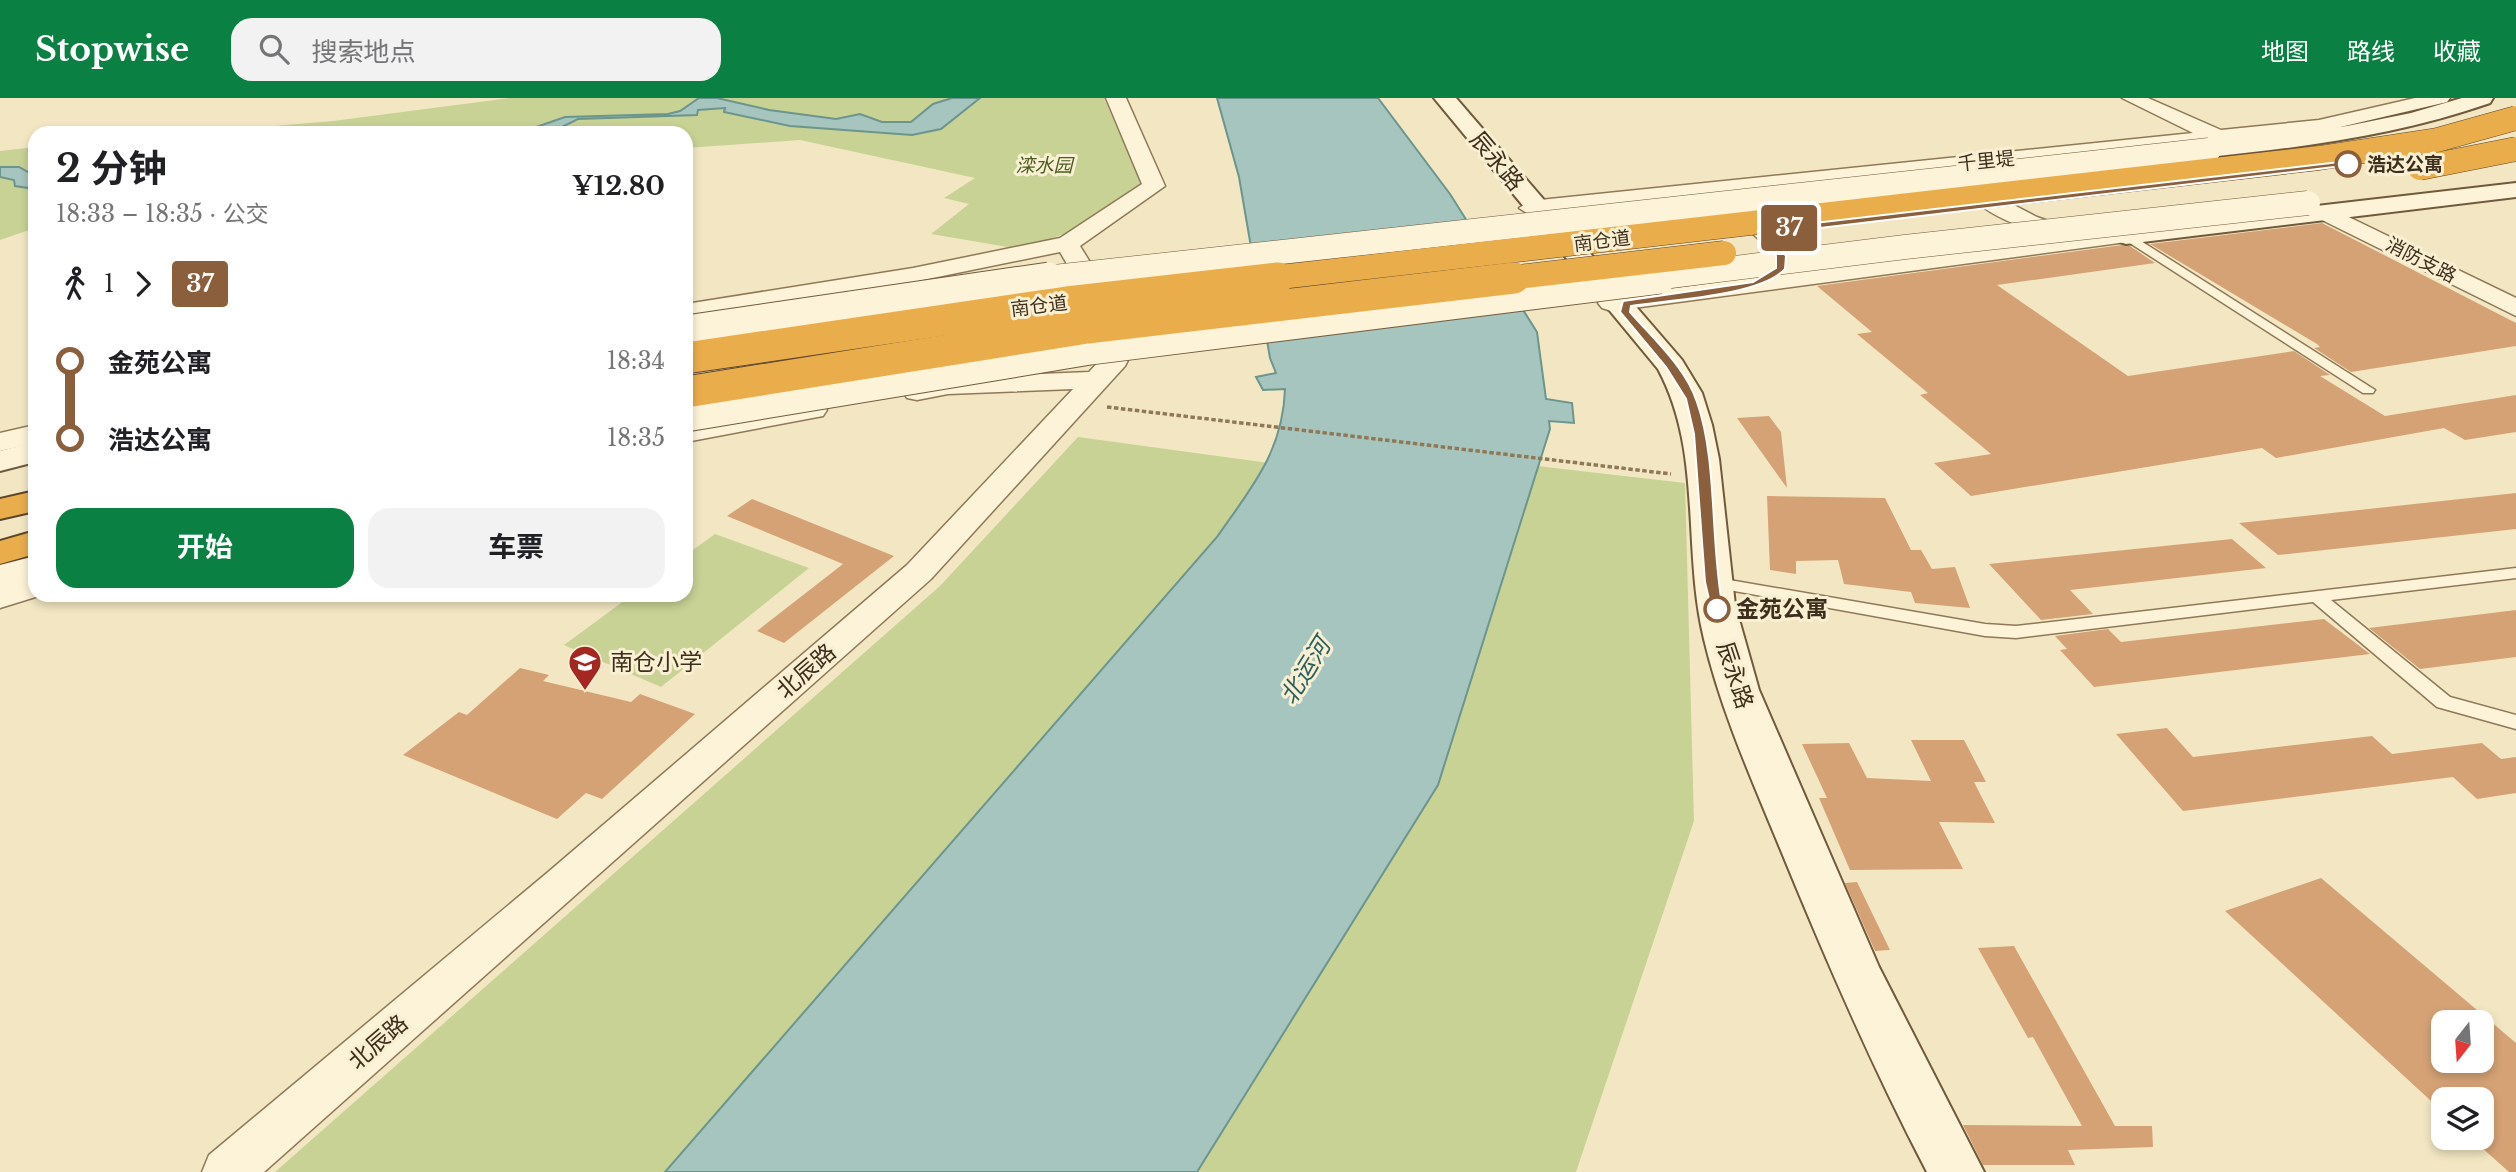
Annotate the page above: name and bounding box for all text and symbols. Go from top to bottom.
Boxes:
search box [231,18,721,81]
text: Stopwise [35,29,189,70]
icon: search [255,30,293,68]
text: 搜索地点 [311,36,415,68]
text: 地图 [2261,37,2309,66]
text: 路线 [2347,37,2395,66]
text: 收藏 [2433,37,2481,66]
street label: 辰永路 [1464,126,1530,196]
text: 2 分钟 [56,145,167,192]
street label: 千里堤 [1956,147,2016,175]
marker: 浩达公寓 [2335,151,2361,177]
place label: 浩达公寓 [2367,153,2443,176]
park label: 滦水园 [1015,154,1075,177]
text: ¥12.80 [572,170,665,202]
text: 18:33 – 18:35 · 公交 [56,200,269,228]
line badge: 37 [1758,205,1820,251]
text: 37 [1775,213,1803,242]
street label: 南仓道 [1572,226,1632,256]
street label: 消防支路 [2382,232,2460,288]
icon: walk [56,265,94,303]
icon: forward [124,265,162,303]
text: 37 [186,269,214,298]
text: 1 [104,270,114,298]
street label: 南仓道 [1009,291,1069,321]
text: 金苑公寓 [108,347,212,379]
text: 18:34 [607,347,665,375]
text: 浩达公寓 [108,424,212,456]
text: 18:35 [607,424,665,452]
button: 开始 [56,508,354,588]
button: 车票 [368,508,665,588]
place label: 金苑公寓 [1736,595,1828,623]
marker: 金苑公寓 [1704,596,1730,622]
water label: 北运河 [1274,629,1338,709]
street label: 北辰路 [771,638,841,704]
street label: 辰永路 [1711,638,1759,712]
school or university icon: 南仓小学 [566,643,604,692]
place label: 南仓小学 [610,648,702,676]
street label: 北辰路 [343,1009,413,1075]
north arrow [2431,1010,2494,1073]
map controls [2431,1010,2494,1150]
button: layers [2431,1087,2494,1150]

